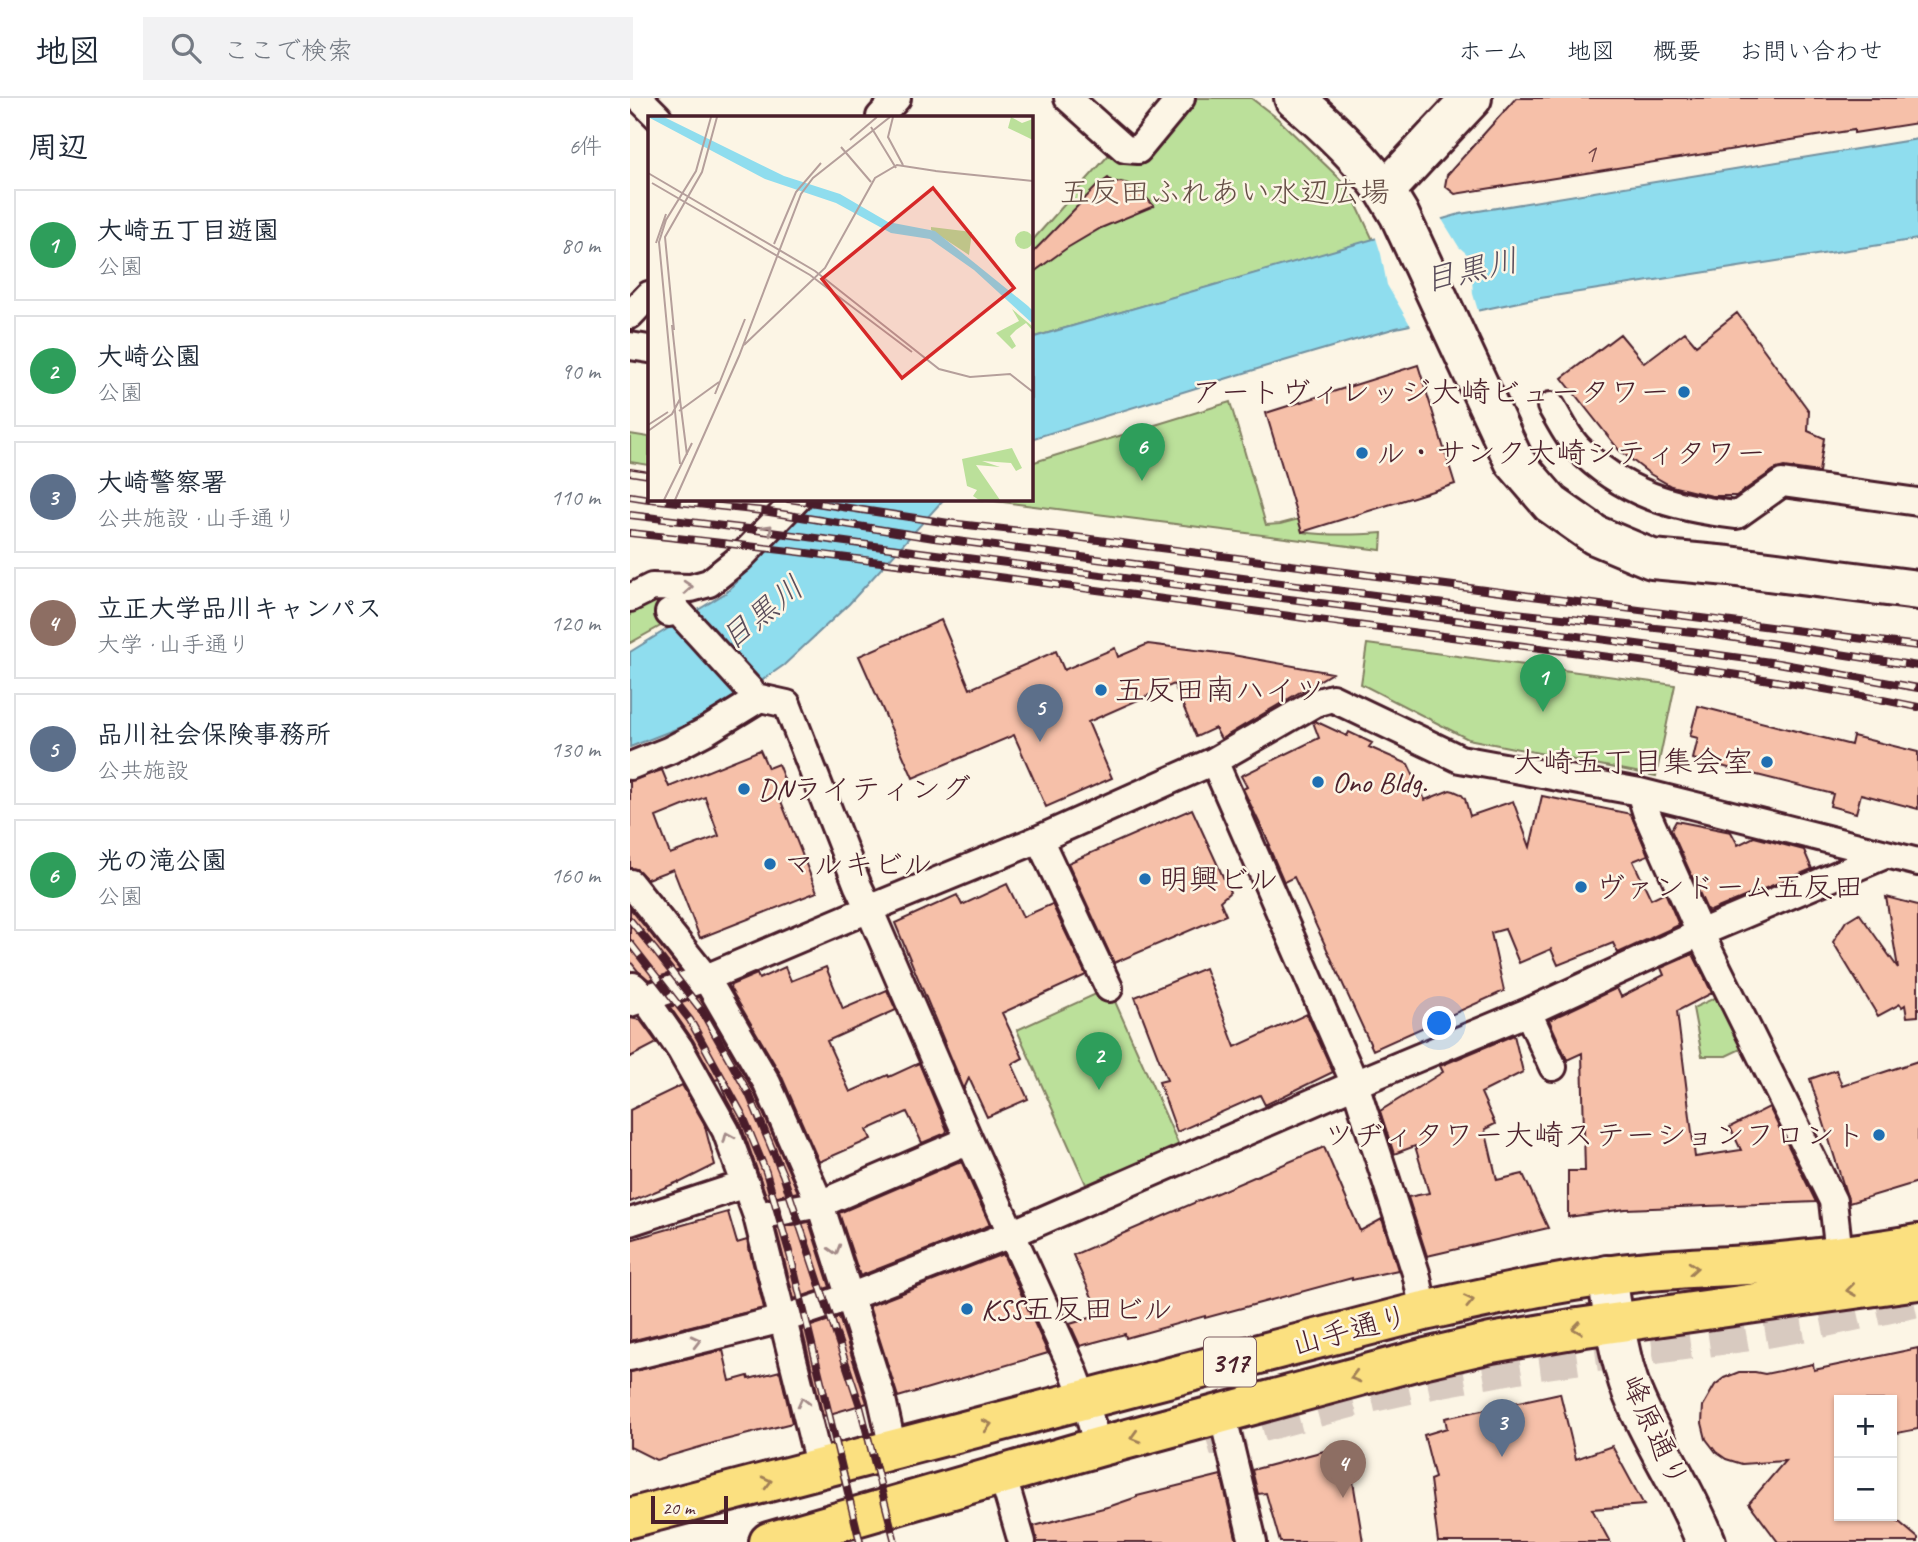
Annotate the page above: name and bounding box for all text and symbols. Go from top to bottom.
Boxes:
search box [143,17,633,80]
icon: search [167,29,205,67]
text: 地図 [35,30,101,72]
text: ここで検索 [223,34,353,67]
text: ホーム [1458,36,1529,66]
text: 地図 [1567,36,1615,66]
text: 概要 [1653,36,1701,66]
text: お問い合わせ [1739,36,1883,66]
inset map [648,116,1032,500]
text: 周辺 [28,128,88,166]
text: 6件 [569,132,602,161]
house number: 1 [1584,137,1597,170]
park label: 五反田ふれあい水辺広場 [1060,173,1390,211]
text: 大崎五丁目遊園 [97,214,279,247]
text: 1 [48,231,58,260]
text: 80 m [561,231,600,260]
water label: 目黒川 [1420,239,1522,301]
text: 公園 [97,252,143,281]
text: 大崎公園 [97,340,201,373]
text: 2 [48,357,58,386]
text: 90 m [561,357,600,386]
place label: アートヴィレッジ大崎ビュータワー [1192,373,1670,411]
text: 公園 [97,378,143,407]
marker: アートヴィレッジ大崎ビュータワー [1676,384,1692,400]
pin: 6 [1119,423,1165,481]
place label: ル・サンク大崎シティタワー [1376,434,1766,472]
marker: ル・サンク大崎シティタワー [1354,445,1370,461]
text: 大崎警察署 [97,466,227,499]
text: 3 [48,483,58,512]
text: 110 m [551,483,600,512]
text: 公共施設 · 山手通り [97,504,296,533]
one-way arrow [760,524,773,537]
water label: 目黒川 [712,567,812,659]
one-way arrow [683,580,694,595]
text: 立正大学品川キャンパス [97,592,382,625]
text: 4 [48,609,58,638]
text: 120 m [551,609,600,638]
text: 大学 · 山手通り [97,630,250,659]
pin: 1 [1520,654,1566,712]
place label: 五反田南ハイツ [1115,671,1325,709]
marker: 五反田南ハイツ [1093,682,1109,698]
pin: 5 [1017,684,1063,742]
text: 品川社会保険事務所 [97,718,331,751]
text: 5 [48,735,58,764]
text: 130 m [551,735,600,764]
place label: 大崎五丁目集会室 [1513,743,1753,781]
marker: 大崎五丁目集会室 [1759,754,1775,770]
text: 公共施設 [97,756,189,785]
place label: Ono Bldg. [1332,763,1427,801]
place label: DNライティング [758,770,971,808]
marker: Ono Bldg. [1310,774,1326,790]
marker: DNライティング [736,781,752,797]
text: 光の滝公園 [97,844,227,877]
place label: マルキビル [784,845,933,883]
marker: マルキビル [762,856,778,872]
place label: 明興ビル [1159,860,1278,898]
text: 6 [48,861,58,890]
text: 160 m [551,861,600,890]
place label: ヴァンドーム五反田 [1595,868,1864,906]
marker: 明興ビル [1137,871,1153,887]
marker: ヴァンドーム五反田 [1573,879,1589,895]
text: 公園 [97,882,143,911]
your location [1422,1006,1456,1040]
pin: 2 [1076,1032,1122,1090]
place label: ツヂィタワー大崎ステーションフロント [1324,1116,1865,1154]
marker: ツヂィタワー大崎ステーションフロント [1871,1127,1887,1143]
one-way arrow [722,1131,736,1143]
one-way arrow [826,1244,841,1256]
one-way arrow [1688,1261,1699,1276]
one-way arrow [1845,1282,1856,1297]
place label: KSS五反田ビル [981,1290,1173,1328]
one-way arrow [1463,1295,1475,1310]
street label: 山手通り [1287,1296,1413,1364]
marker: KSS五反田ビル [959,1301,975,1317]
one-way arrow [1571,1320,1583,1335]
one-way arrow [690,1335,702,1349]
road number: 317 [1204,1338,1256,1386]
one-way arrow [1349,1369,1361,1383]
street label: 峰原通り [1612,1369,1698,1493]
map controls [1834,1395,1897,1521]
button: + [1834,1395,1897,1458]
one-way arrow [797,1396,811,1408]
pin: 3 [1479,1399,1525,1457]
one-way arrow [981,1419,993,1433]
one-way arrow [1130,1429,1142,1443]
pin: 4 [1320,1440,1366,1498]
button: − [1834,1458,1897,1521]
one-way arrow [761,1476,773,1490]
scale bar [651,1493,728,1525]
text: 20 m [662,1496,694,1520]

